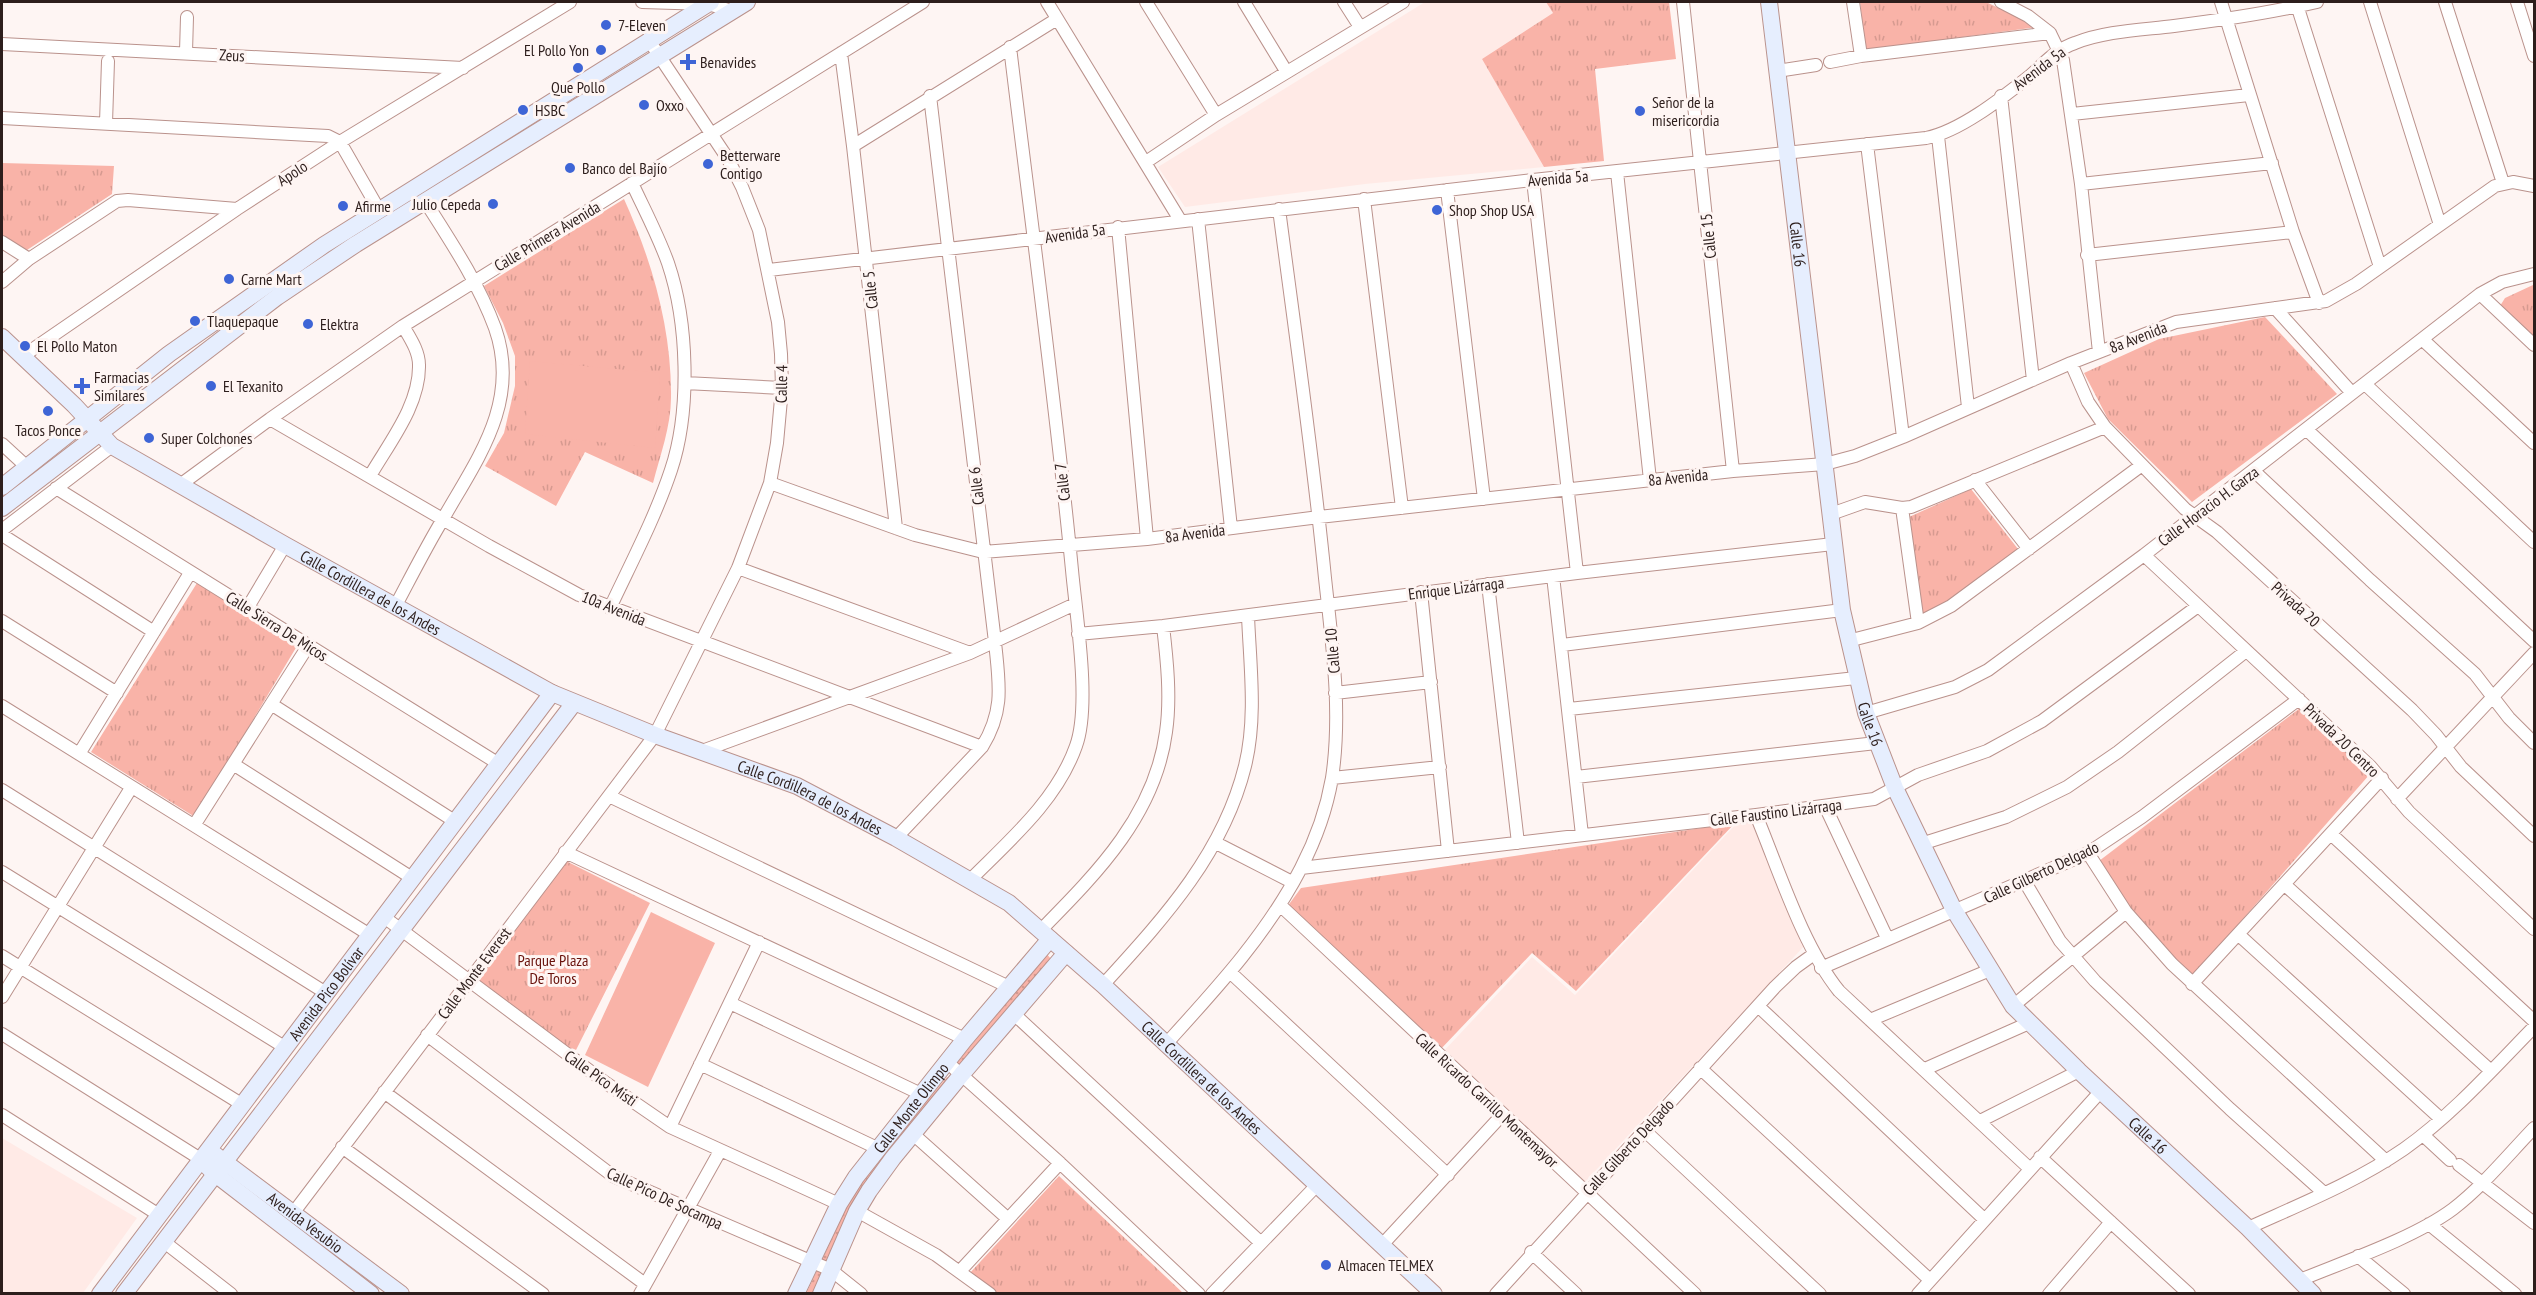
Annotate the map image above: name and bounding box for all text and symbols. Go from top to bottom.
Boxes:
place label: 7-Eleven [618,15,666,35]
marker: 7-Eleven [599,18,613,32]
place label: El Pollo Yon [524,40,589,60]
street label: Avenida 5a [2009,42,2069,94]
marker: El Pollo Yon [594,43,608,57]
street label: Zeus [219,44,245,66]
place label: Benavides [700,52,756,72]
marker: Benavides [681,55,695,69]
marker: Que Pollo [571,61,585,75]
place label: Que Pollo [551,77,605,97]
place label: Señor de la misericordia [1652,92,1719,130]
place label: Oxxo [656,95,684,115]
marker: Oxxo [637,98,651,112]
place label: HSBC [535,100,565,120]
marker: HSBC [516,103,530,117]
marker: Señor de la misericordia [1633,104,1647,118]
place label: Betterware Contigo [720,145,781,183]
street label: Apolo [273,156,311,190]
marker: Betterware Contigo [701,157,715,171]
place label: Banco del Bajío [582,158,667,178]
marker: Banco del Bajío [563,161,577,175]
street label: Avenida 5a [1527,165,1589,191]
place label: Julio Cepeda [411,194,481,214]
place label: Afirme [355,196,391,216]
street label: Calle Primera Avenida [490,196,604,276]
marker: Julio Cepeda [486,197,500,211]
marker: Afirme [336,199,350,213]
place label: Shop Shop USA [1449,200,1534,220]
marker: Shop Shop USA [1430,203,1444,217]
street label: Calle 15 [1696,212,1720,260]
street label: Avenida 5a [1044,219,1106,247]
street label: Calle 16 [1785,221,1811,268]
place label: Carne Mart [241,269,302,289]
street label: Calle 5 [858,270,882,310]
marker: Carne Mart [222,272,236,286]
place label: Tlaquepaque [207,311,279,331]
marker: Tlaquepaque [188,314,202,328]
place label: Elektra [320,314,359,334]
marker: Elektra [301,317,315,331]
street label: 8a Avenida [2106,317,2170,357]
place label: El Pollo Maton [37,336,117,356]
marker: El Pollo Maton [18,339,32,353]
street label: Calle 4 [771,365,791,403]
place label: Farmacias Similares [94,367,149,405]
place label: El Texanito [223,376,283,396]
marker: Farmacias Similares [75,379,89,393]
marker: El Texanito [204,379,218,393]
marker: Tacos Ponce [41,404,55,418]
place label: Tacos Ponce [15,420,81,440]
place label: Super Colchones [161,428,252,448]
marker: Super Colchones [142,431,156,445]
street label: Calle 7 [1050,462,1074,502]
street label: Calle Horacio H. Garza [2154,462,2262,550]
street label: 8a Avenida [1647,464,1709,490]
street label: Calle 6 [964,466,988,506]
street label: 8a Avenida [1164,519,1226,547]
street label: Calle Cordillera de los Andes [297,545,444,639]
street label: Enrique Lizárraga [1407,572,1505,604]
street label: Privada 20 [2268,577,2324,631]
street label: 10a Avenida [579,586,649,630]
street label: Calle Sierra De Micos [222,587,332,665]
street label: Calle 10 [1320,628,1344,674]
street label: Privada 20 Centro [2300,699,2384,781]
street label: Calle 16 [1854,700,1888,749]
street label: Calle Cordillera de los Andes [735,755,886,839]
street label: Calle Faustino Lizárraga [1709,794,1843,830]
street label: Calle Gilberto Delgado [1980,837,2102,907]
street label: Calle Monte Everest [433,923,515,1023]
street label: Avenida Pico Bolívar [284,942,368,1044]
park label: Parque Plaza De Toros [518,950,588,988]
street label: Calle Cordillera de los Andes [1138,1016,1266,1138]
street label: Calle Ricardo Carrillo Montemayor [1411,1028,1563,1172]
street label: Calle Pico Misti [561,1046,641,1110]
street label: Calle Monte Olimpo [869,1058,953,1157]
street label: Calle Gilberto Delgado [1578,1094,1678,1199]
street label: Calle 16 [2125,1113,2172,1158]
street label: Calle Pico De Socampa [604,1162,726,1234]
street label: Avenida Vesubio [263,1187,347,1257]
place label: Almacen TELMEX [1338,1255,1434,1275]
marker: Almacen TELMEX [1319,1258,1333,1272]

